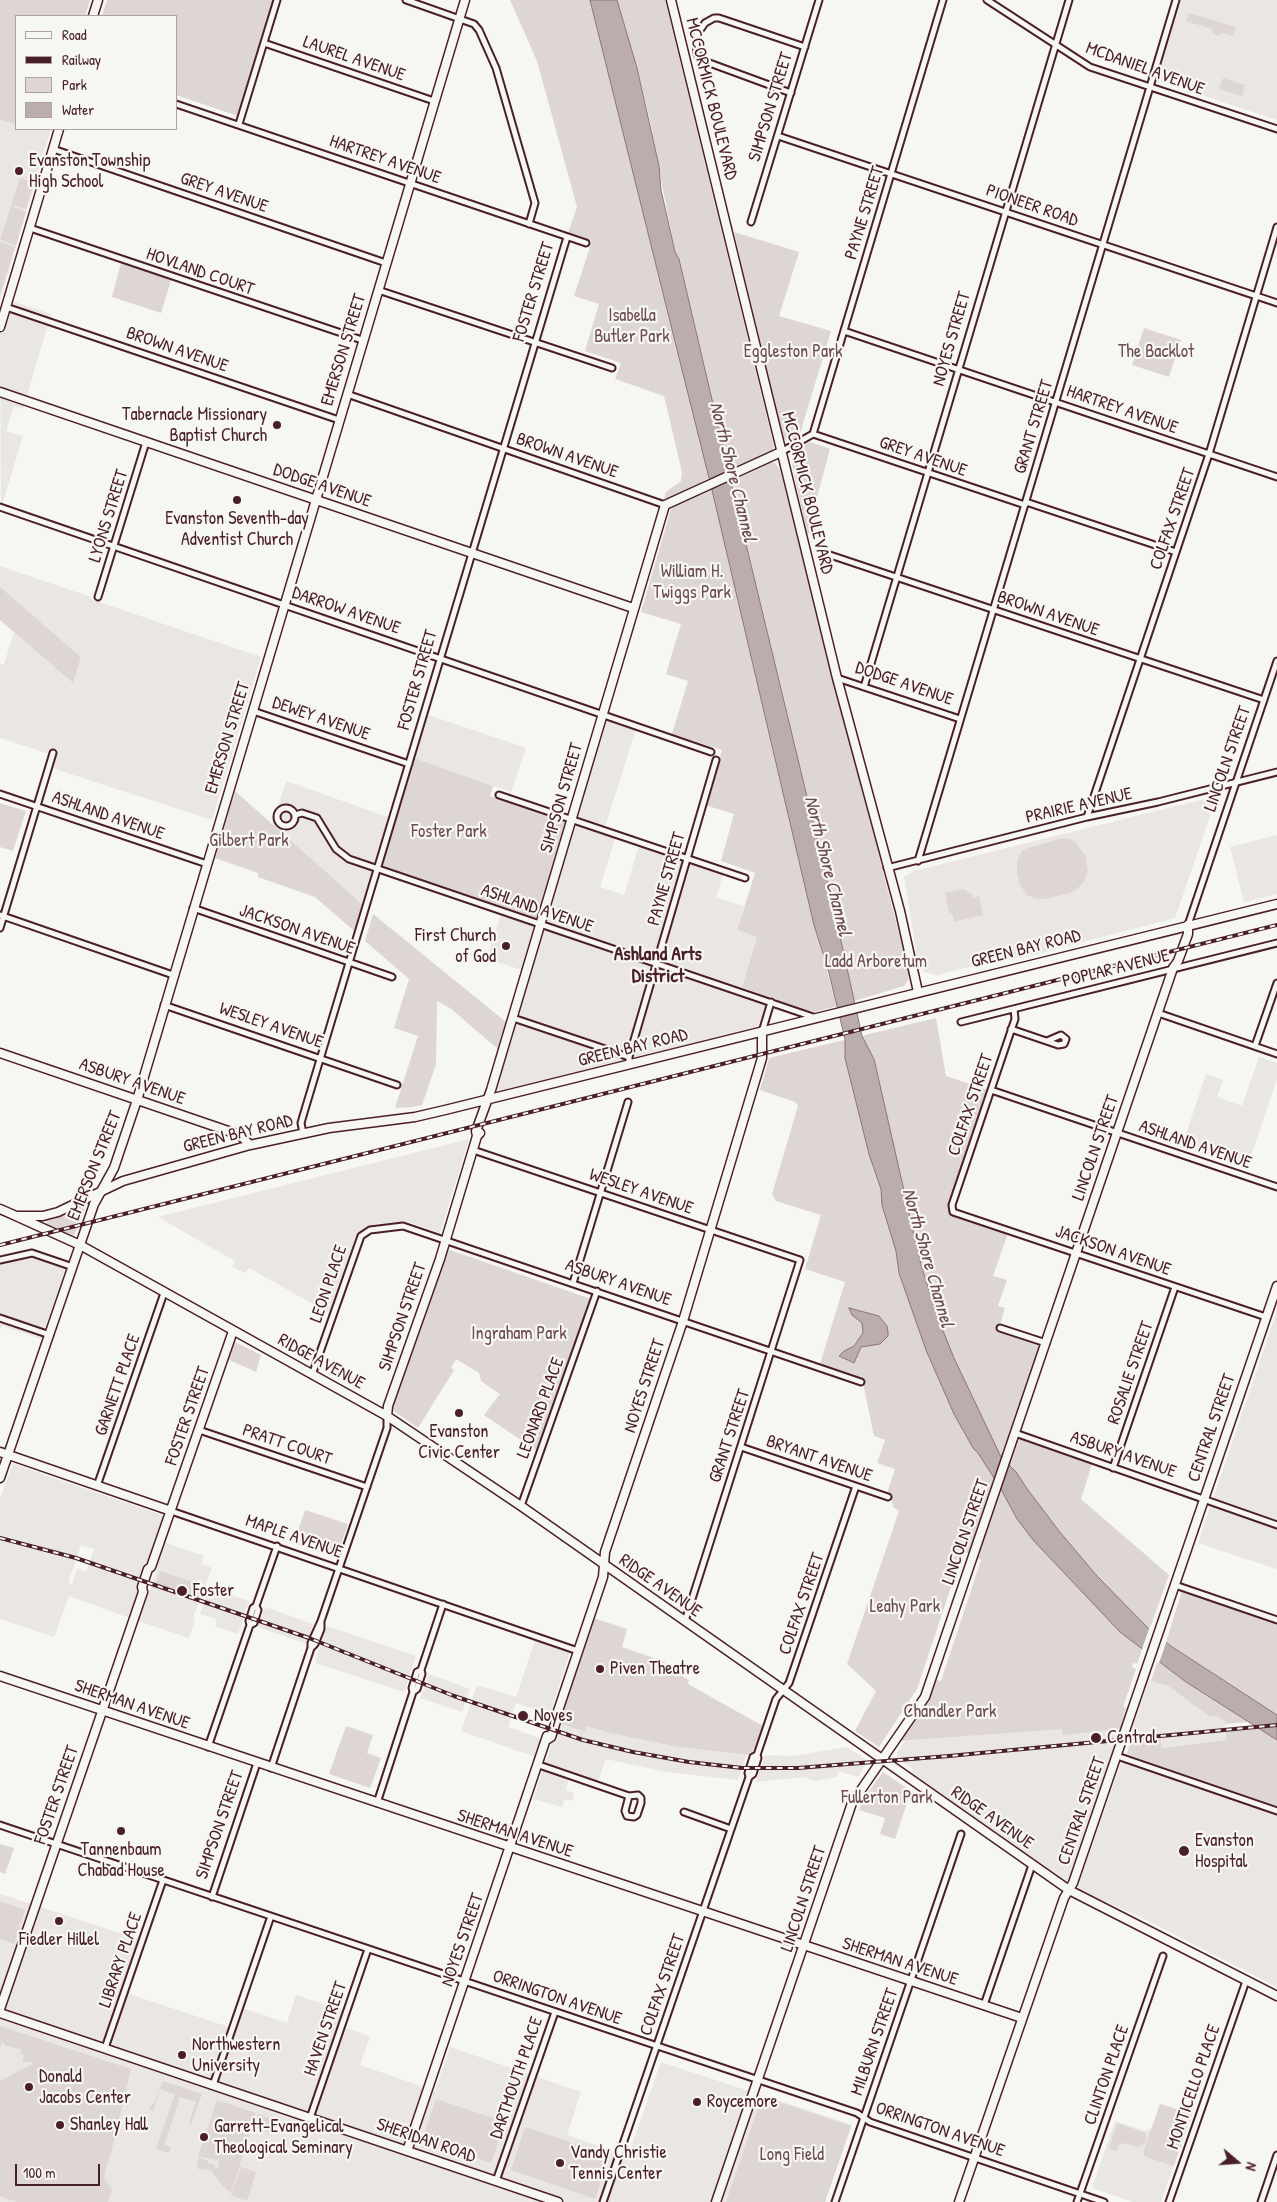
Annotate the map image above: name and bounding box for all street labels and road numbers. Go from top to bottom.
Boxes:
street label: MCCORMICK BOULEVARD [680,16,742,182]
street label: LAUREL AVENUE [300,31,408,87]
street label: MCDANIEL AVENUE [1083,38,1207,100]
street label: SIMPSON STREET [744,50,798,164]
street label: HARTREY AVENUE [326,131,444,189]
street label: PAYNE STREET [841,164,889,262]
street label: GREY AVENUE [177,168,271,218]
street label: PIONEER ROAD [983,180,1081,232]
street label: FOSTER STREET [509,240,559,344]
street label: HOVLAND COURT [143,243,257,301]
street label: NOYES STREET [928,289,976,389]
street label: EMERSON STREET [317,291,371,409]
street label: BROWN AVENUE [123,322,231,378]
street label: GRANT STREET [1010,377,1058,477]
street label: HARTREY AVENUE [1063,381,1181,439]
street label: MCCORMICK BOULEVARD [776,410,838,576]
street label: BROWN AVENUE [513,428,621,484]
street label: GREY AVENUE [876,432,970,482]
street label: DODGE AVENUE [270,459,374,513]
street label: COLFAX STREET [1145,465,1201,573]
street label: LYONS STREET [85,467,133,565]
street label: DARROW AVENUE [289,582,403,640]
street label: BROWN AVENUE [994,586,1102,642]
street label: FOSTER STREET [393,628,443,732]
street label: DODGE AVENUE [852,657,956,711]
street label: EMERSON STREET [201,679,255,797]
street label: DEWEY AVENUE [269,692,373,746]
street label: LINCOLN STREET [1200,703,1256,815]
street label: SIMPSON STREET [536,741,588,855]
street label: PRAIRIE AVENUE [1024,783,1134,829]
street label: ASHLAND AVENUE [49,787,167,845]
street label: PAYNE STREET [643,830,691,928]
street label: ASHLAND AVENUE [478,880,596,938]
street label: JACKSON AVENUE [236,900,358,960]
street label: GREEN BAY ROAD [969,925,1083,973]
street label: POPLAR AVENUE [1060,945,1172,993]
street label: WESLEY AVENUE [216,998,326,1054]
street label: GREEN BAY ROAD [576,1024,690,1072]
street label: COLFAX STREET [943,1051,999,1159]
street label: ASBURY AVENUE [76,1054,188,1110]
street label: LINCOLN STREET [1068,1092,1124,1204]
street label: EMERSON STREET [63,1108,127,1224]
street label: GREEN BAY ROAD [181,1110,295,1158]
street label: ASHLAND AVENUE [1136,1116,1254,1174]
street label: WESLEY AVENUE [586,1164,696,1220]
street label: JACKSON AVENUE [1052,1221,1174,1281]
street label: LEON PLACE [306,1243,352,1325]
street label: ASBURY AVENUE [562,1255,674,1311]
street label: SIMPSON STREET [374,1260,432,1374]
street label: ROSALIE STREET [1103,1319,1159,1427]
street label: RIDGE AVENUE [274,1329,368,1395]
street label: GARNETT PLACE [91,1331,145,1439]
street label: NOYES STREET [620,1336,670,1436]
street label: LEONARD PLACE [513,1355,569,1461]
street label: FOSTER STREET [161,1364,215,1468]
street label: CENTRAL STREET [1183,1371,1241,1485]
street label: GRANT STREET [705,1387,755,1485]
street label: PRATT COURT [240,1420,334,1470]
street label: ASBURY AVENUE [1067,1427,1179,1483]
street label: BRYANT AVENUE [763,1431,875,1487]
street label: LINCOLN STREET [938,1476,994,1588]
street label: MAPLE AVENUE [243,1510,345,1564]
street label: RIDGE AVENUE [614,1550,706,1622]
street label: COLFAX STREET [774,1550,830,1658]
street label: SHERMAN AVENUE [72,1675,192,1735]
street label: FOSTER STREET [30,1743,84,1847]
street label: CENTRAL STREET [1053,1754,1111,1868]
street label: SIMPSON STREET [191,1768,249,1882]
street label: RIDGE AVENUE [946,1782,1038,1854]
street label: SHERMAN AVENUE [454,1805,576,1863]
street label: LINCOLN STREET [777,1843,831,1955]
street label: NOYES STREET [437,1891,489,1989]
street label: LIBRARY PLACE [95,1910,147,2010]
street label: COLFAX STREET [635,1931,691,2039]
street label: SHERMAN AVENUE [839,1933,961,1991]
street label: ORRINGTON AVENUE [490,1966,624,2030]
street label: HAVEN STREET [300,1979,352,2079]
street label: MILBURN STREET [847,1986,903,2098]
street label: DARTMOUTH PLACE [486,2014,548,2142]
street label: CLINTON PLACE [1080,2022,1134,2128]
street label: MONTICELLO PLACE [1163,2022,1225,2152]
street label: ORRINGTON AVENUE [873,2098,1007,2162]
street label: SHERIDAN ROAD [374,2114,478,2168]

